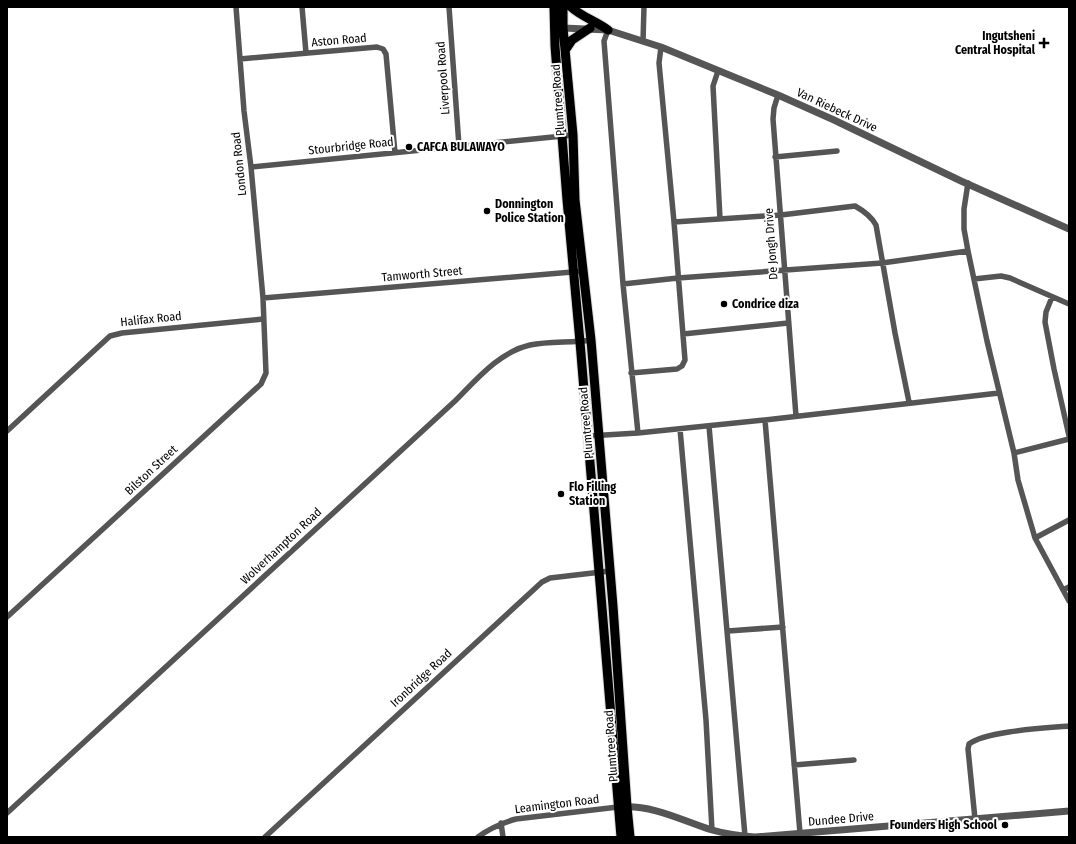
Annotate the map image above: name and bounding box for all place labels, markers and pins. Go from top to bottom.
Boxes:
place label: Ingutsheni Central Hospital [955,29,1036,57]
marker: Ingutsheni Central Hospital [1038,37,1050,49]
place label: CAFCA BULAWAYO [417,140,505,154]
marker: CAFCA BULAWAYO [404,142,414,152]
place label: Donnington Police Station [495,197,564,225]
marker: Donnington Police Station [482,206,492,216]
place label: Condrice diza [732,297,799,311]
marker: Condrice diza [719,299,729,309]
place label: Flo Filling Station [569,480,616,508]
marker: Flo Filling Station [556,489,566,499]
place label: Founders High School [890,818,998,832]
marker: Founders High School [1000,820,1010,830]

